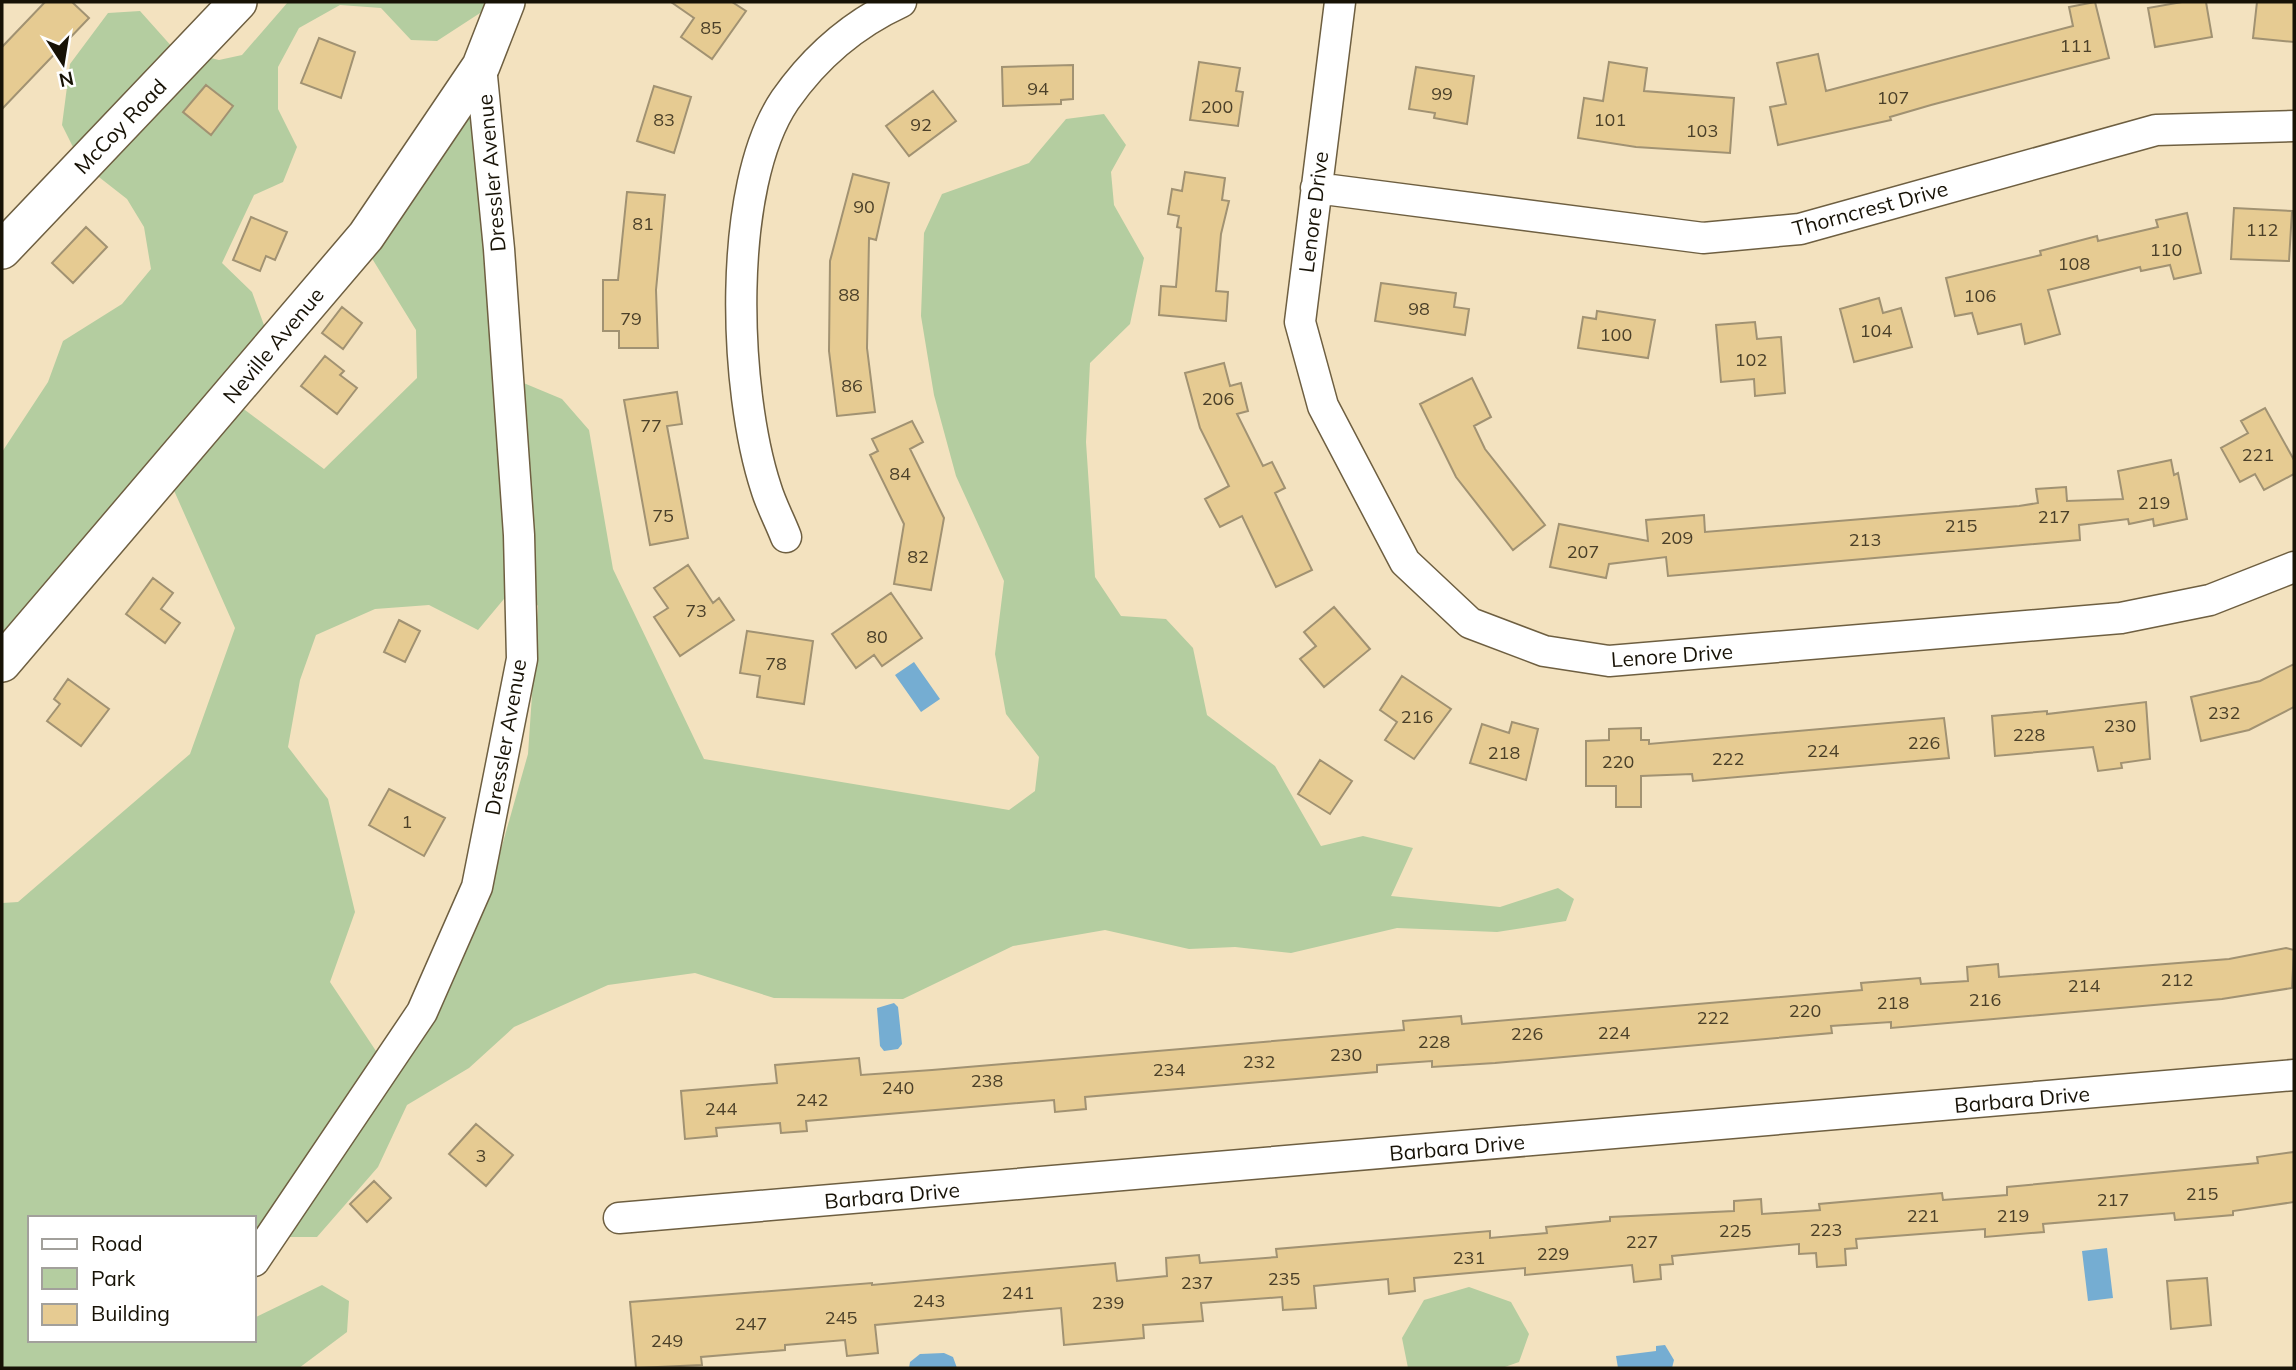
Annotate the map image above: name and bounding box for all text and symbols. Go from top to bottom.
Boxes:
house number: 85 [700,16,722,39]
north arrow [28,28,98,98]
house number: 111 [2060,34,2092,57]
text: N [57,66,76,93]
street label: McCoy Road [68,73,172,179]
house number: 94 [1027,77,1049,100]
house number: 99 [1431,82,1453,105]
house number: 107 [1877,86,1909,109]
street label: Dressler Avenue [471,93,511,253]
house number: 200 [1201,95,1233,118]
house number: 83 [653,108,675,131]
house number: 101 [1594,108,1626,131]
house number: 92 [910,113,932,136]
house number: 103 [1686,119,1718,142]
street label: Lenore Drive [1293,150,1333,274]
street label: Thorncrest Drive [1789,175,1951,241]
house number: 90 [853,195,875,218]
house number: 81 [632,212,654,235]
house number: 112 [2246,218,2278,241]
house number: 110 [2150,238,2182,261]
house number: 108 [2058,252,2090,275]
street label: Neville Avenue [217,282,329,408]
house number: 88 [838,283,860,306]
house number: 106 [1964,284,1996,307]
house number: 98 [1408,297,1430,320]
house number: 79 [620,307,642,330]
house number: 104 [1860,319,1892,342]
house number: 100 [1600,323,1632,346]
house number: 102 [1735,348,1767,371]
house number: 86 [841,374,863,397]
house number: 206 [1202,387,1234,410]
house number: 77 [640,414,662,437]
house number: 221 [2242,443,2274,466]
house number: 84 [889,462,911,485]
house number: 219 [2138,491,2170,514]
house number: 75 [652,504,674,527]
house number: 217 [2038,505,2070,528]
house number: 215 [1945,514,1977,537]
house number: 209 [1661,526,1693,549]
house number: 213 [1849,528,1881,551]
house number: 207 [1567,540,1599,563]
house number: 82 [907,545,929,568]
house number: 73 [685,599,707,622]
house number: 80 [866,625,888,648]
street label: Lenore Drive [1610,638,1734,672]
house number: 78 [765,652,787,675]
street label: Dressler Avenue [478,657,532,817]
house number: 232 [2208,701,2240,724]
house number: 216 [1401,705,1433,728]
house number: 230 [2104,714,2136,737]
house number: 228 [2013,723,2045,746]
house number: 226 [1908,731,1940,754]
house number: 224 [1807,739,1839,762]
house number: 218 [1488,741,1520,764]
house number: 222 [1712,747,1744,770]
house number: 220 [1602,750,1634,773]
house number: 1 [402,810,412,833]
house number: 212 [2161,968,2193,991]
house number: 214 [2068,974,2100,997]
house number: 216 [1969,988,2001,1011]
house number: 218 [1877,991,1909,1014]
house number: 220 [1789,999,1821,1022]
house number: 222 [1697,1006,1729,1029]
house number: 224 [1598,1021,1630,1044]
house number: 226 [1511,1022,1543,1045]
house number: 228 [1418,1030,1450,1053]
house number: 230 [1330,1043,1362,1066]
house number: 232 [1243,1050,1275,1073]
house number: 234 [1153,1058,1185,1081]
house number: 238 [971,1069,1003,1092]
house number: 240 [882,1076,914,1099]
street label: Barbara Drive [1953,1080,2091,1118]
house number: 242 [796,1088,828,1111]
house number: 244 [705,1097,737,1120]
street label: Barbara Drive [1388,1128,1526,1166]
house number: 3 [476,1144,486,1167]
street label: Barbara Drive [823,1176,961,1214]
house number: 215 [2186,1182,2218,1205]
house number: 217 [2097,1188,2129,1211]
house number: 221 [1907,1204,1939,1227]
house number: 219 [1997,1204,2029,1227]
legend [28,1216,256,1342]
house number: 223 [1810,1218,1842,1241]
house number: 225 [1719,1219,1751,1242]
text: Road [91,1230,142,1256]
house number: 227 [1626,1230,1658,1253]
house number: 229 [1537,1242,1569,1265]
house number: 231 [1453,1246,1485,1269]
text: Park [91,1265,135,1291]
house number: 235 [1268,1267,1300,1290]
house number: 237 [1181,1271,1213,1294]
house number: 241 [1002,1281,1034,1304]
house number: 243 [913,1289,945,1312]
house number: 239 [1092,1291,1124,1314]
text: Building [91,1300,170,1326]
house number: 245 [825,1306,857,1329]
house number: 247 [735,1312,767,1335]
house number: 249 [651,1329,683,1352]

